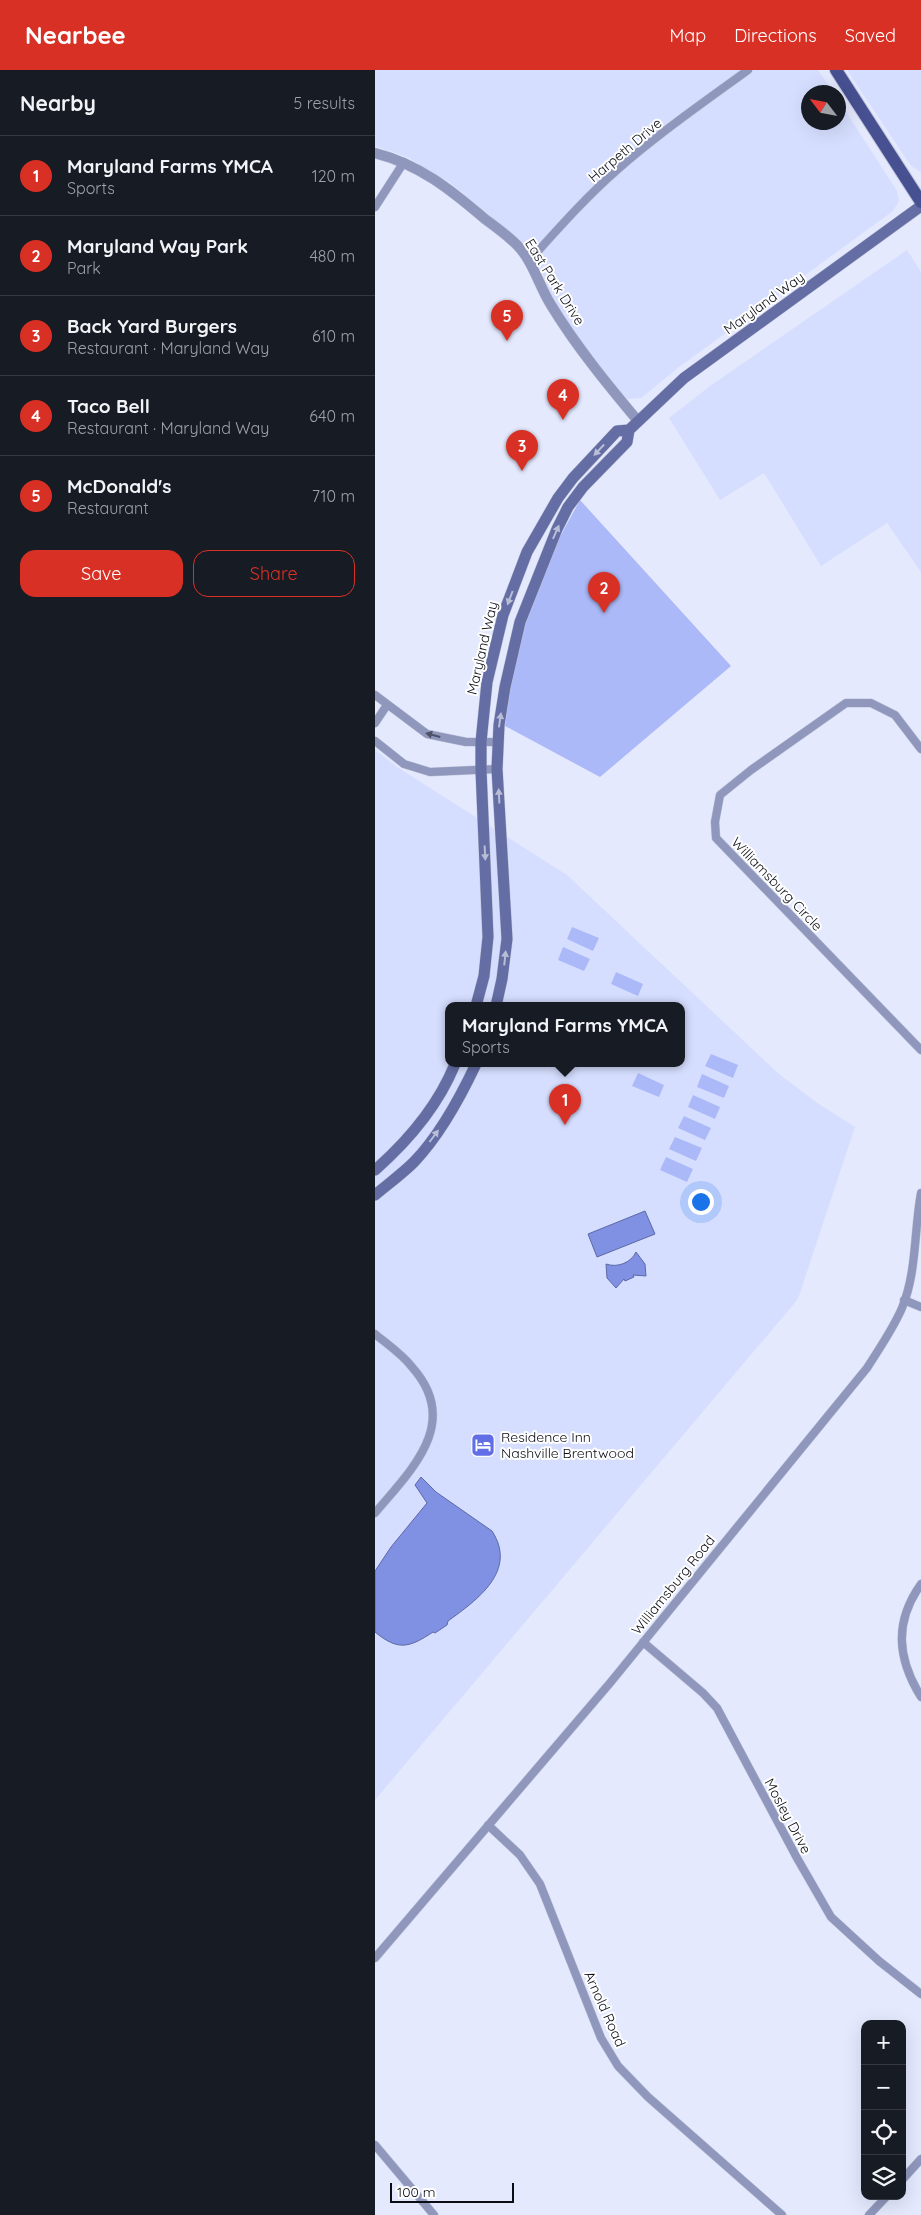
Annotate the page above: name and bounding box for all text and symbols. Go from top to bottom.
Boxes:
text: Nearbee [25,20,126,50]
text: Map [669,24,706,47]
text: Directions [734,24,817,47]
text: Saved [845,24,896,47]
north arrow [801,85,846,130]
text: Nearby [20,90,96,116]
text: 5 results [294,93,355,113]
street label: Harpeth Drive [585,114,666,186]
text: Maryland Farms YMCA [67,154,273,178]
text: 1 [33,166,39,186]
text: 120 m [312,166,355,186]
text: Sports [67,178,115,198]
text: Maryland Way Park [67,234,248,258]
street label: East Park Drive [521,235,589,329]
text: 2 [31,246,41,266]
text: 480 m [309,246,355,266]
text: Park [67,258,101,278]
street label: Maryland Way [720,268,808,338]
pin: 5 [491,300,523,341]
text: Back Yard Burgers [67,314,237,338]
text: 3 [32,326,40,346]
text: 610 m [312,326,355,346]
text: Restaurant · Maryland Way [67,338,269,358]
pin: 4 [547,379,579,420]
text: Taco Bell [67,394,150,418]
text: 4 [31,406,41,426]
text: 640 m [309,406,355,426]
text: Restaurant · Maryland Way [67,418,269,438]
pin: 3 [506,430,538,471]
one-way arrow [593,444,605,456]
text: McDonald's [67,474,171,498]
text: 5 [31,486,41,506]
text: 710 m [312,486,355,506]
text: Restaurant [67,498,149,518]
one-way arrow [552,525,560,539]
button: Save [20,550,183,597]
button: Share [193,550,355,597]
pin: 2 [588,572,620,613]
one-way arrow [506,590,513,605]
street label: Maryland Way [463,600,501,696]
one-way arrow [496,712,504,728]
one-way arrow [426,731,441,739]
one-way arrow [494,788,502,804]
street label: Williamsburg Circle [728,833,826,935]
one-way arrow [481,846,489,862]
one-way arrow [501,950,509,966]
popup [445,1002,685,1067]
text: Maryland Farms YMCA [462,1013,668,1037]
text: Sports [462,1037,510,1057]
pin: 1 [549,1084,581,1125]
one-way arrow [429,1129,439,1143]
your location [688,1189,714,1215]
place label: Residence Inn Nashville Brentwood [501,1428,634,1462]
hotel icon: Residence Inn Nashville Brentwood [470,1432,496,1458]
street label: Williamsburg Road [627,1532,719,1638]
street label: Mosley Drive [761,1775,815,1857]
street label: Arnold Road [580,1968,630,2050]
map controls [861,2020,906,2200]
button: + [861,2020,906,2065]
button: − [861,2065,906,2110]
button: locate [861,2110,906,2155]
button: layers [861,2155,906,2200]
scale bar [390,2180,514,2203]
text: 100 m [397,2183,435,2201]

